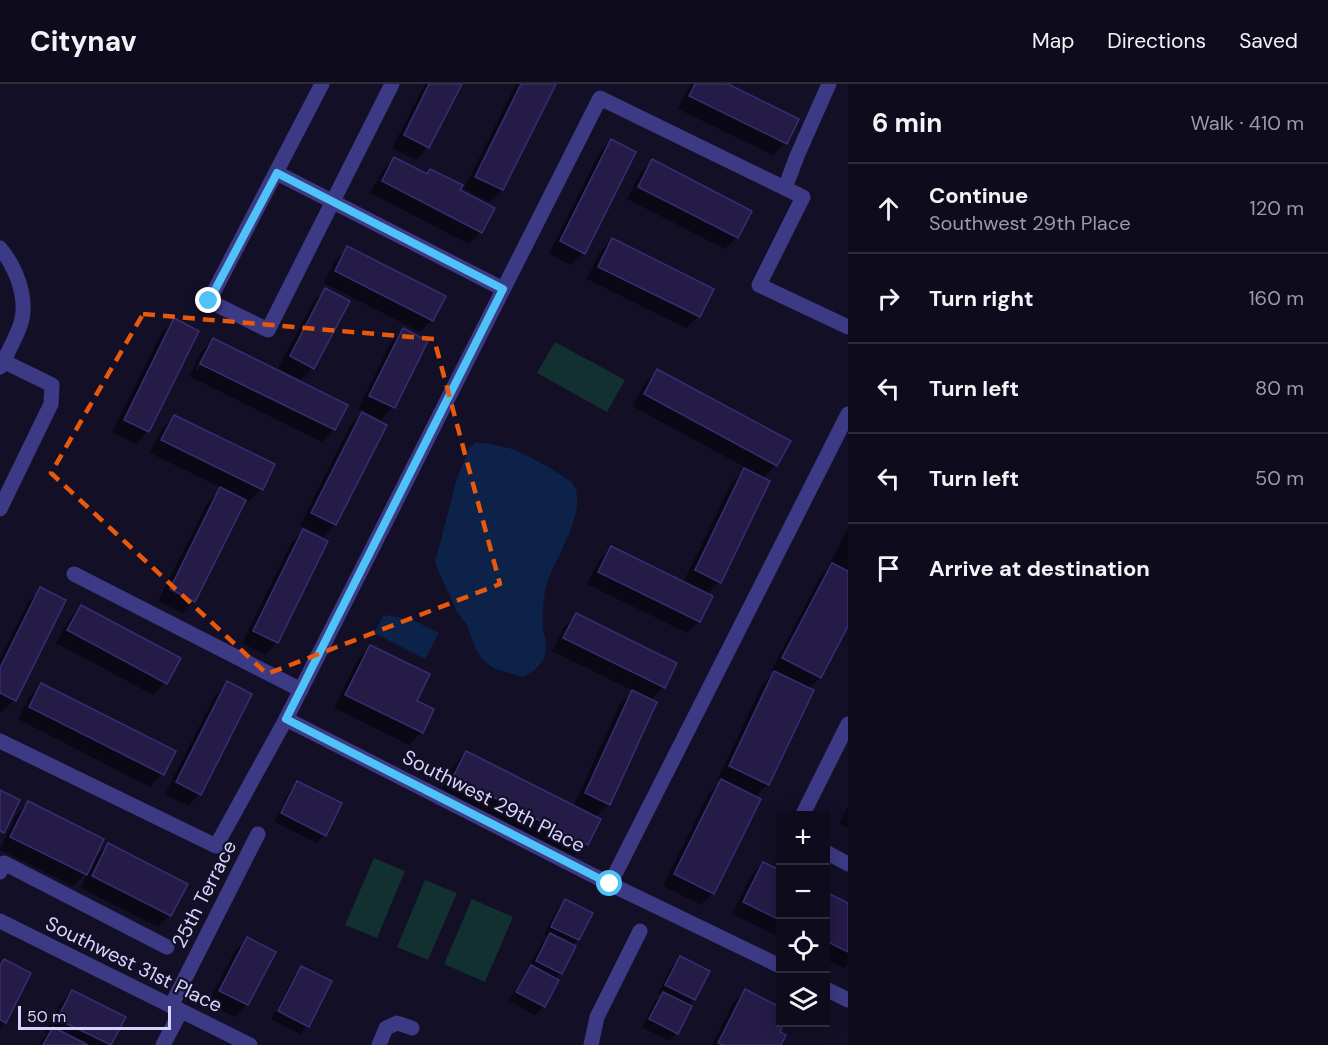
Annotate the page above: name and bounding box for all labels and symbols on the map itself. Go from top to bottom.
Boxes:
route end [195,287,221,313]
street label: Southwest 29th Place [398,744,590,858]
street label: 25th Terrace [166,836,242,952]
route start [596,870,622,896]
street label: Southwest 31st Place [41,910,227,1018]
scale bar [18,1003,171,1030]

